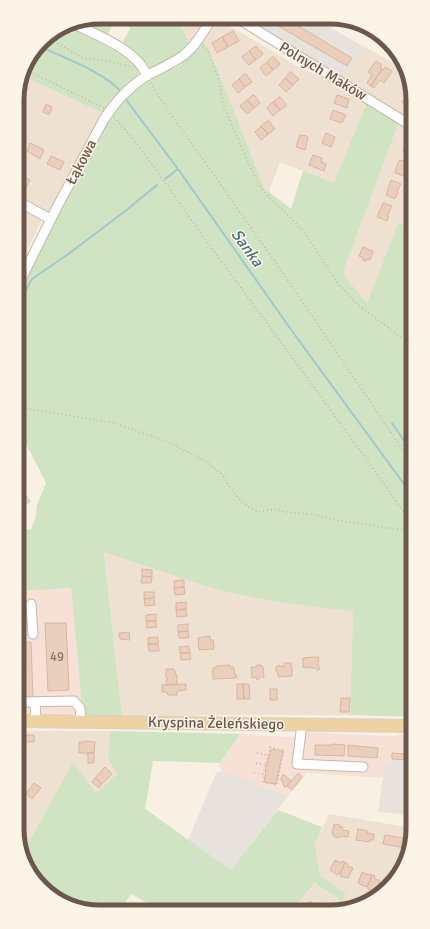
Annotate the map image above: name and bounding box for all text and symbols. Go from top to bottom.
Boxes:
street label: Polnych Maków [276,38,370,104]
street label: Łąkowa [62,136,100,188]
water label: Sanka [227,225,268,272]
house number: 49 [50,649,64,665]
street label: Kryspina Żeleńskiego [148,713,284,733]

